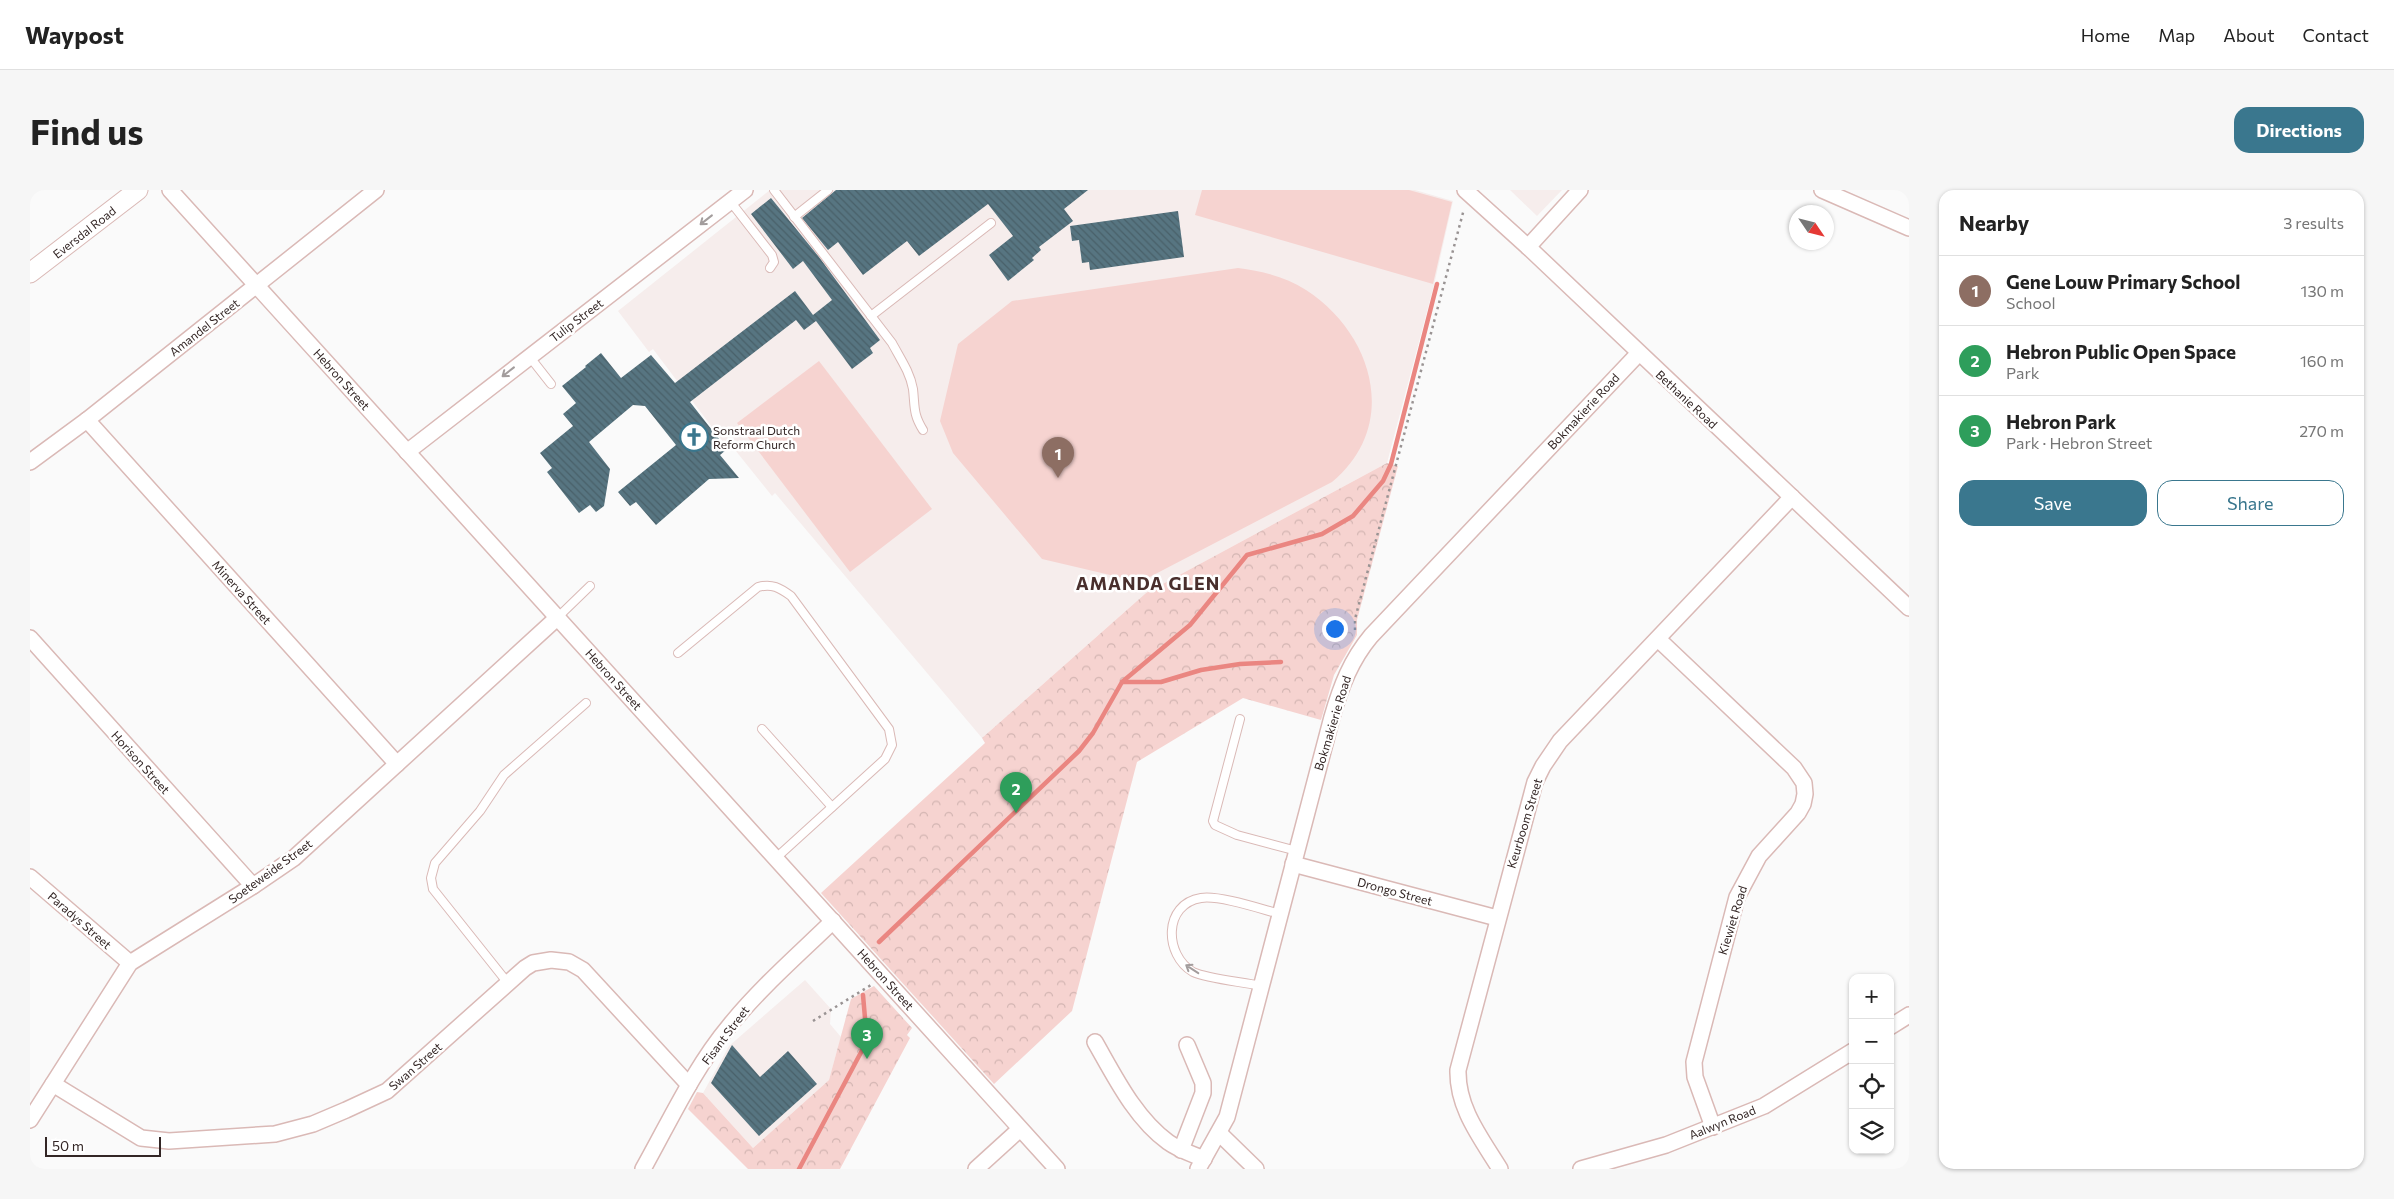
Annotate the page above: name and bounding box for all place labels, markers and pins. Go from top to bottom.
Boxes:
church icon: Sonstraal Dutch Reform Church [679,422,709,452]
place label: Sonstraal Dutch Reform Church [713,423,800,451]
pin: 1 [1042,437,1074,478]
pin: 2 [1000,772,1032,813]
pin: 3 [851,1018,883,1059]

